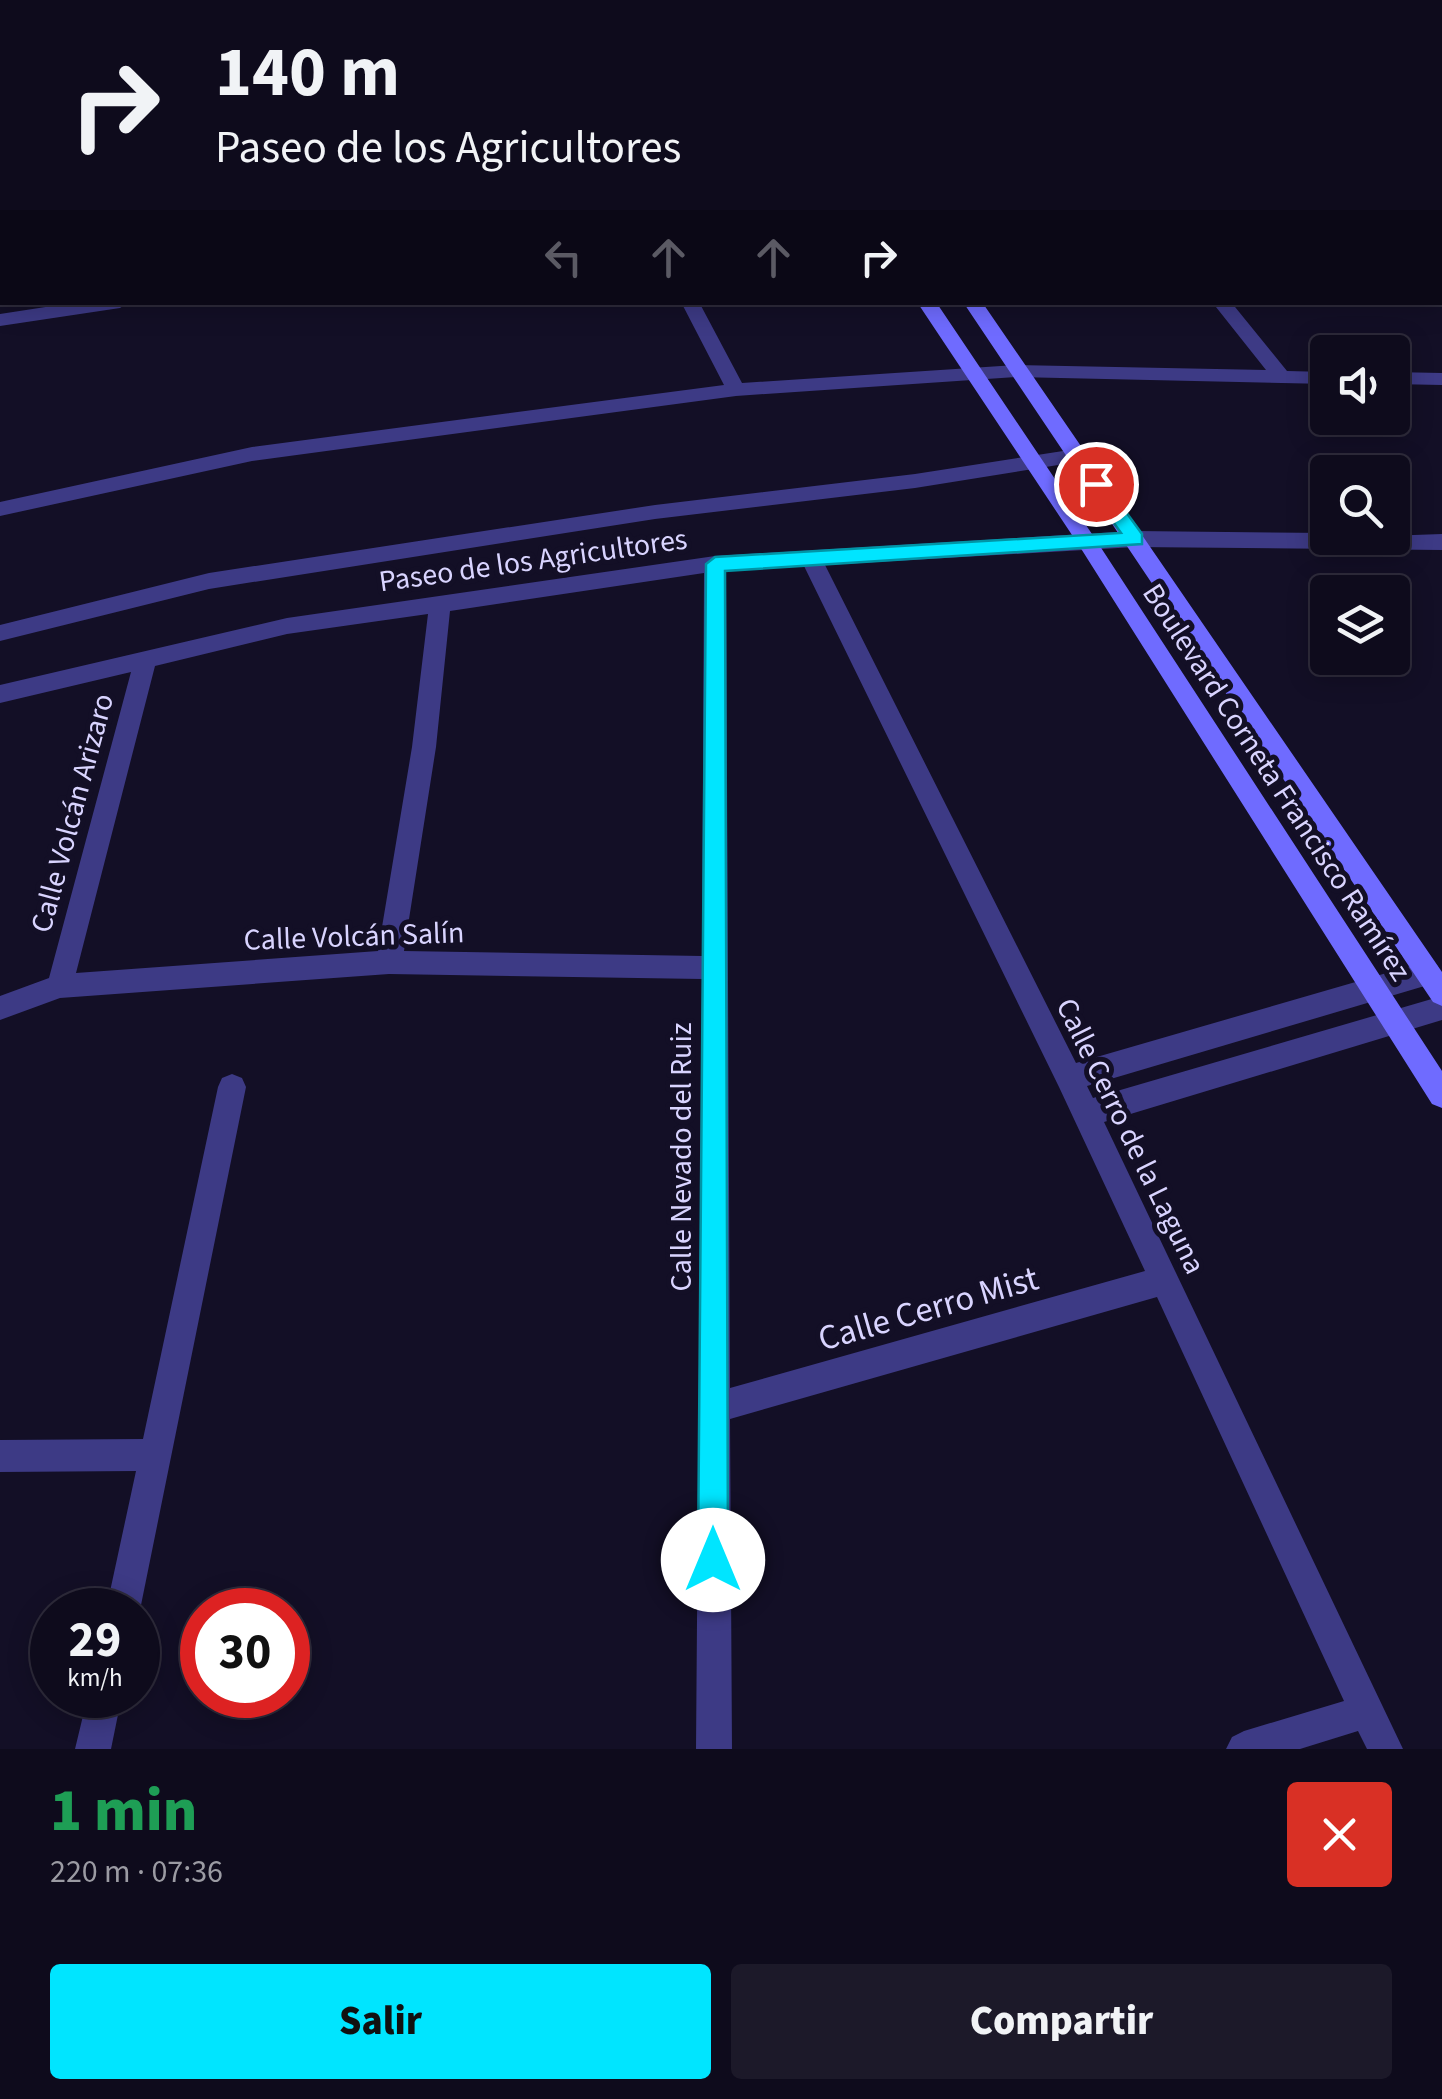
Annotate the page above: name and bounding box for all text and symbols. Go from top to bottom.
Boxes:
text: 140 m [215,23,400,123]
icon: right [50,40,180,170]
text: Paseo de los Agricultores [215,116,681,180]
icon: left [536,230,591,285]
icon: ahead [641,230,696,285]
icon: ahead [746,230,801,285]
icon: right [851,230,906,285]
map controls [1310,335,1410,675]
button: sound [1310,335,1410,435]
pin [1054,442,1139,527]
button: search [1310,455,1410,555]
icon: arrive [1069,457,1124,512]
street label: Paseo de los Agricultores [376,518,690,603]
street label: Boulevard Corneta Francisco Ramírez [1132,575,1422,989]
button: layers [1310,575,1410,675]
street label: Calle Volcán Arizaro [20,689,125,937]
street label: Calle Volcán Salín [243,911,465,962]
street label: Calle Cerro de la Laguna [1045,991,1216,1281]
street label: Calle Nevado del Ruiz [660,1022,703,1292]
street label: Calle Cerro Mist [812,1254,1044,1364]
position arrow [661,1508,765,1612]
speed limit sign: 30 [180,1588,310,1718]
text: 29 [69,1605,121,1676]
text: km/h [67,1660,123,1696]
text: 1 min [50,1769,197,1854]
button: close [1287,1782,1392,1887]
text: 220 m · 07:36 [50,1849,223,1895]
button: Salir [50,1964,711,2079]
button: Compartir [731,1964,1392,2079]

